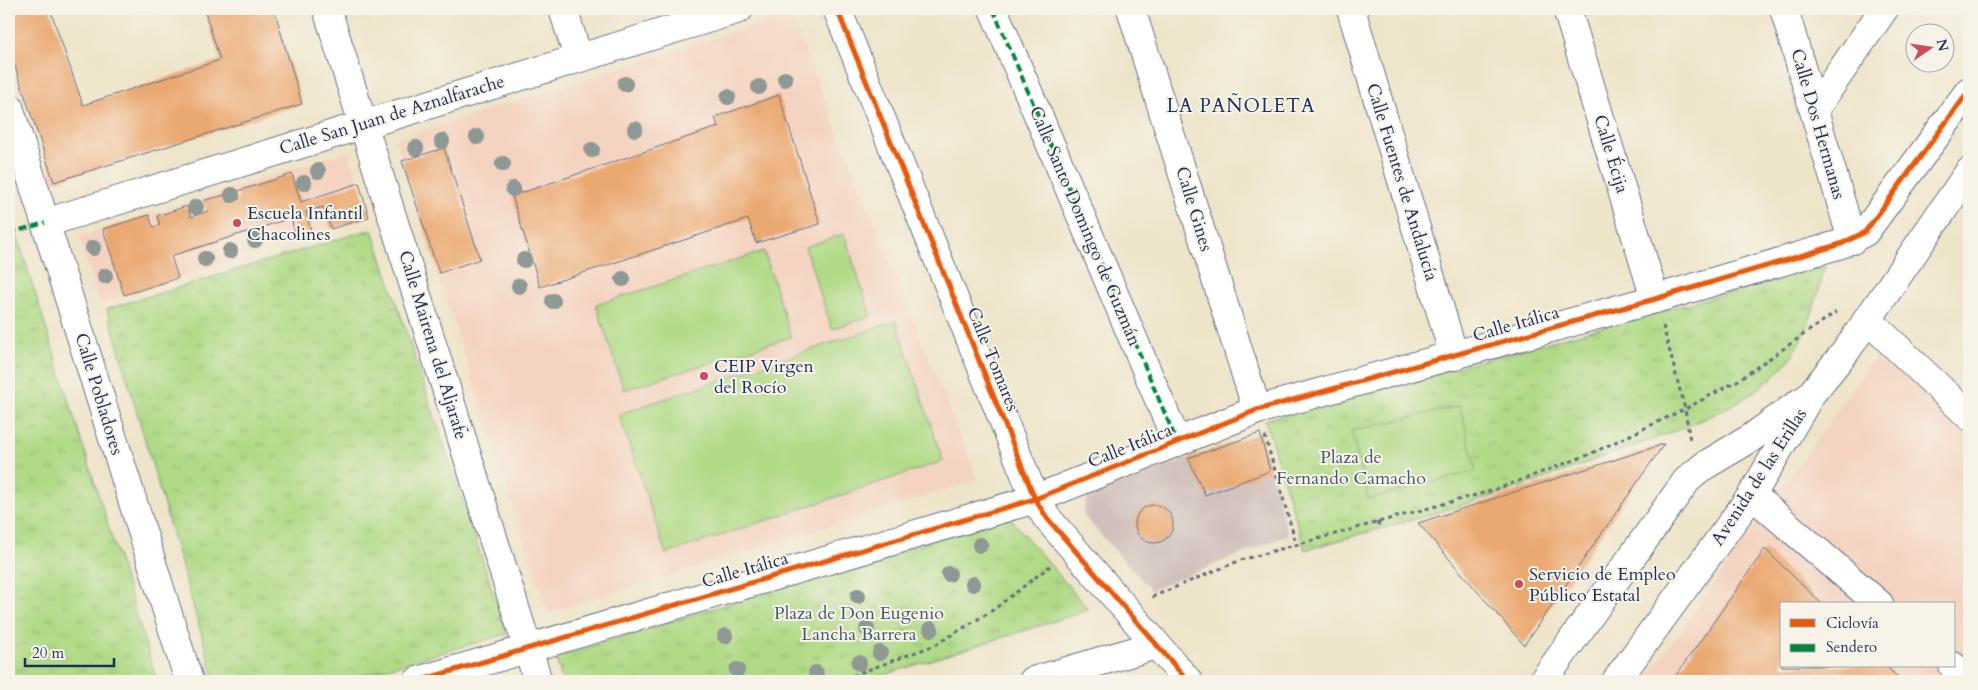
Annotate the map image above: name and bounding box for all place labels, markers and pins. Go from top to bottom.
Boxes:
place label: Escuela Infantil Chacolines [247,201,363,247]
marker: Escuela Infantil Chacolines [231,217,243,229]
place label: CEIP Virgen del Rocío [714,354,815,400]
marker: CEIP Virgen del Rocío [698,370,710,382]
place label: Servicio de Empleo Público Estatal [1529,562,1676,608]
marker: Servicio de Empleo Público Estatal [1513,578,1525,590]

